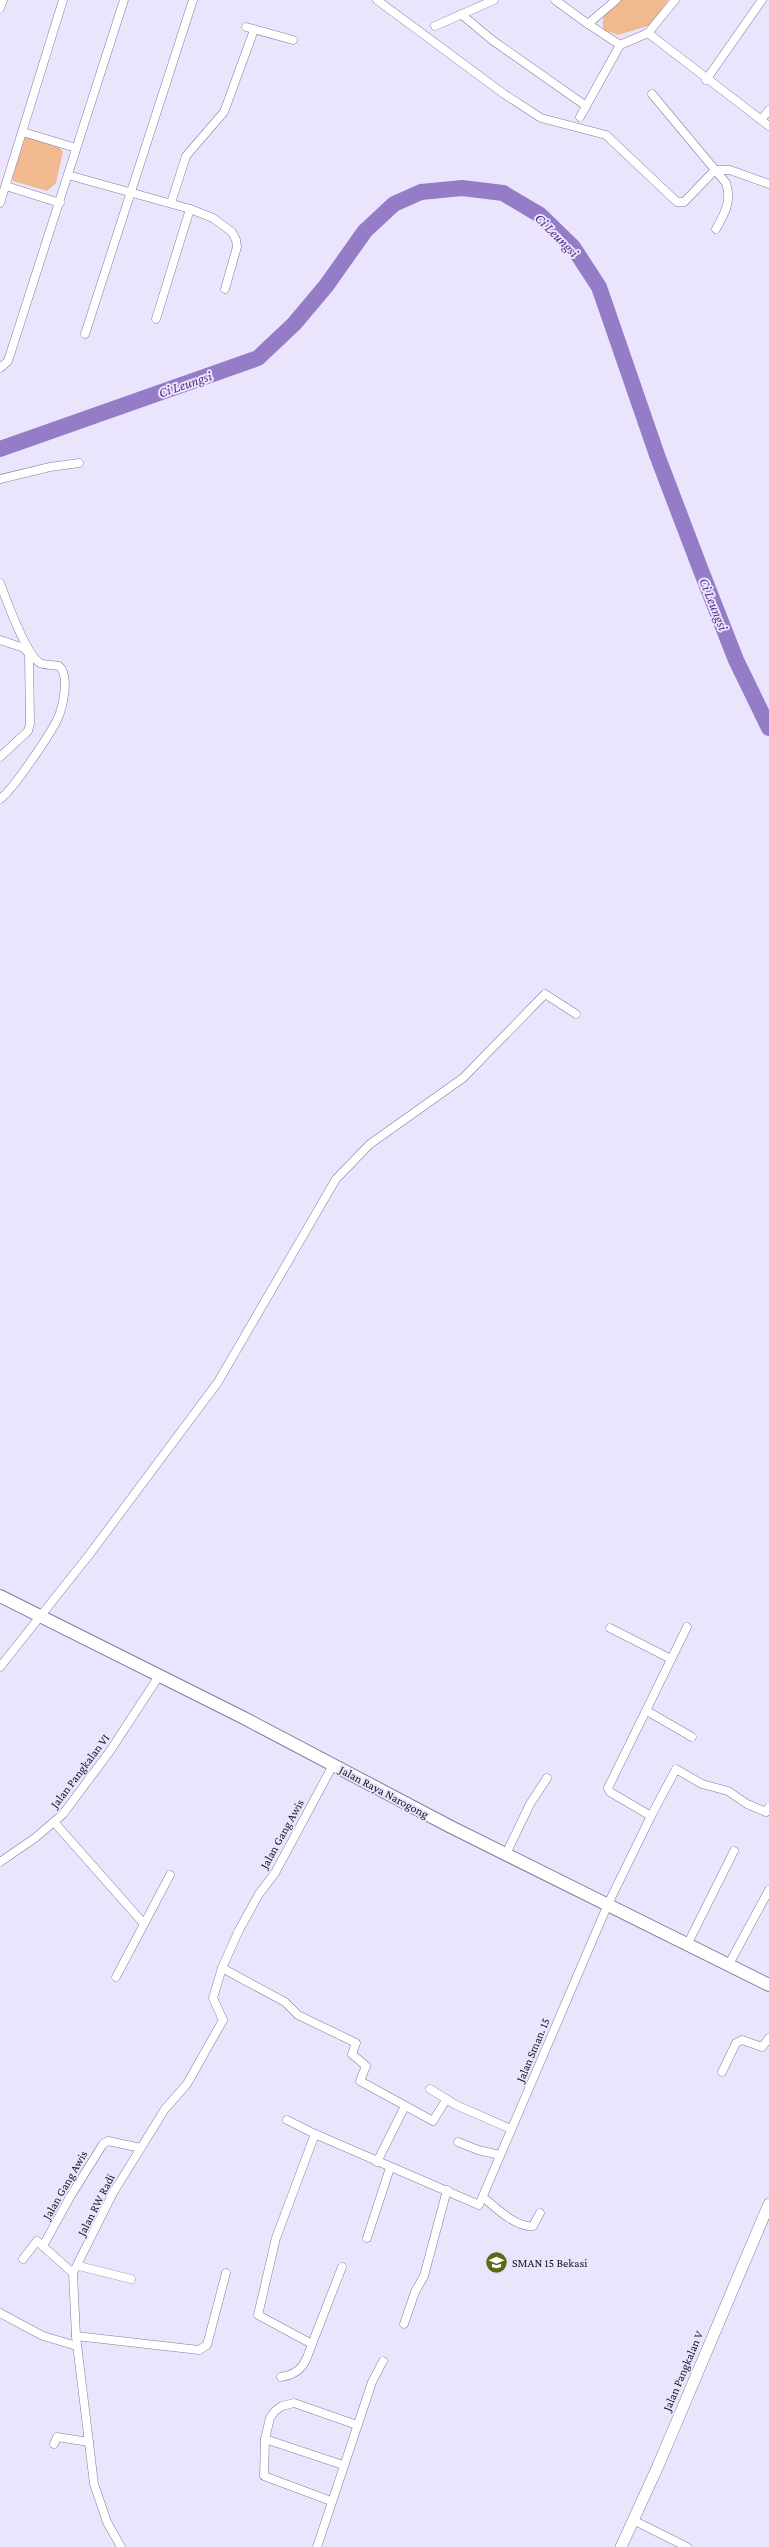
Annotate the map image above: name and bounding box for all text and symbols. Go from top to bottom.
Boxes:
water label: Ci Leungsi [532,210,582,260]
water label: Ci Leungsi [156,367,214,401]
water label: Ci Leungsi [696,575,732,633]
street label: Jalan Pangkalan VI [47,1731,113,1812]
street label: Jalan Raya Narogong [336,1762,431,1822]
street label: Jalan Gang Awis [257,1797,307,1872]
street label: Jalan Sman. 15 [513,2016,553,2085]
street label: Jalan Gang Awis [39,2148,91,2223]
street label: Jalan RW Radi [74,2172,118,2239]
school or university icon: SMAN 15 Bekasi [484,2251,508,2275]
place label: SMAN 15 Bekasi [512,2256,587,2270]
street label: Jalan Pangkalan V [659,2329,706,2414]

